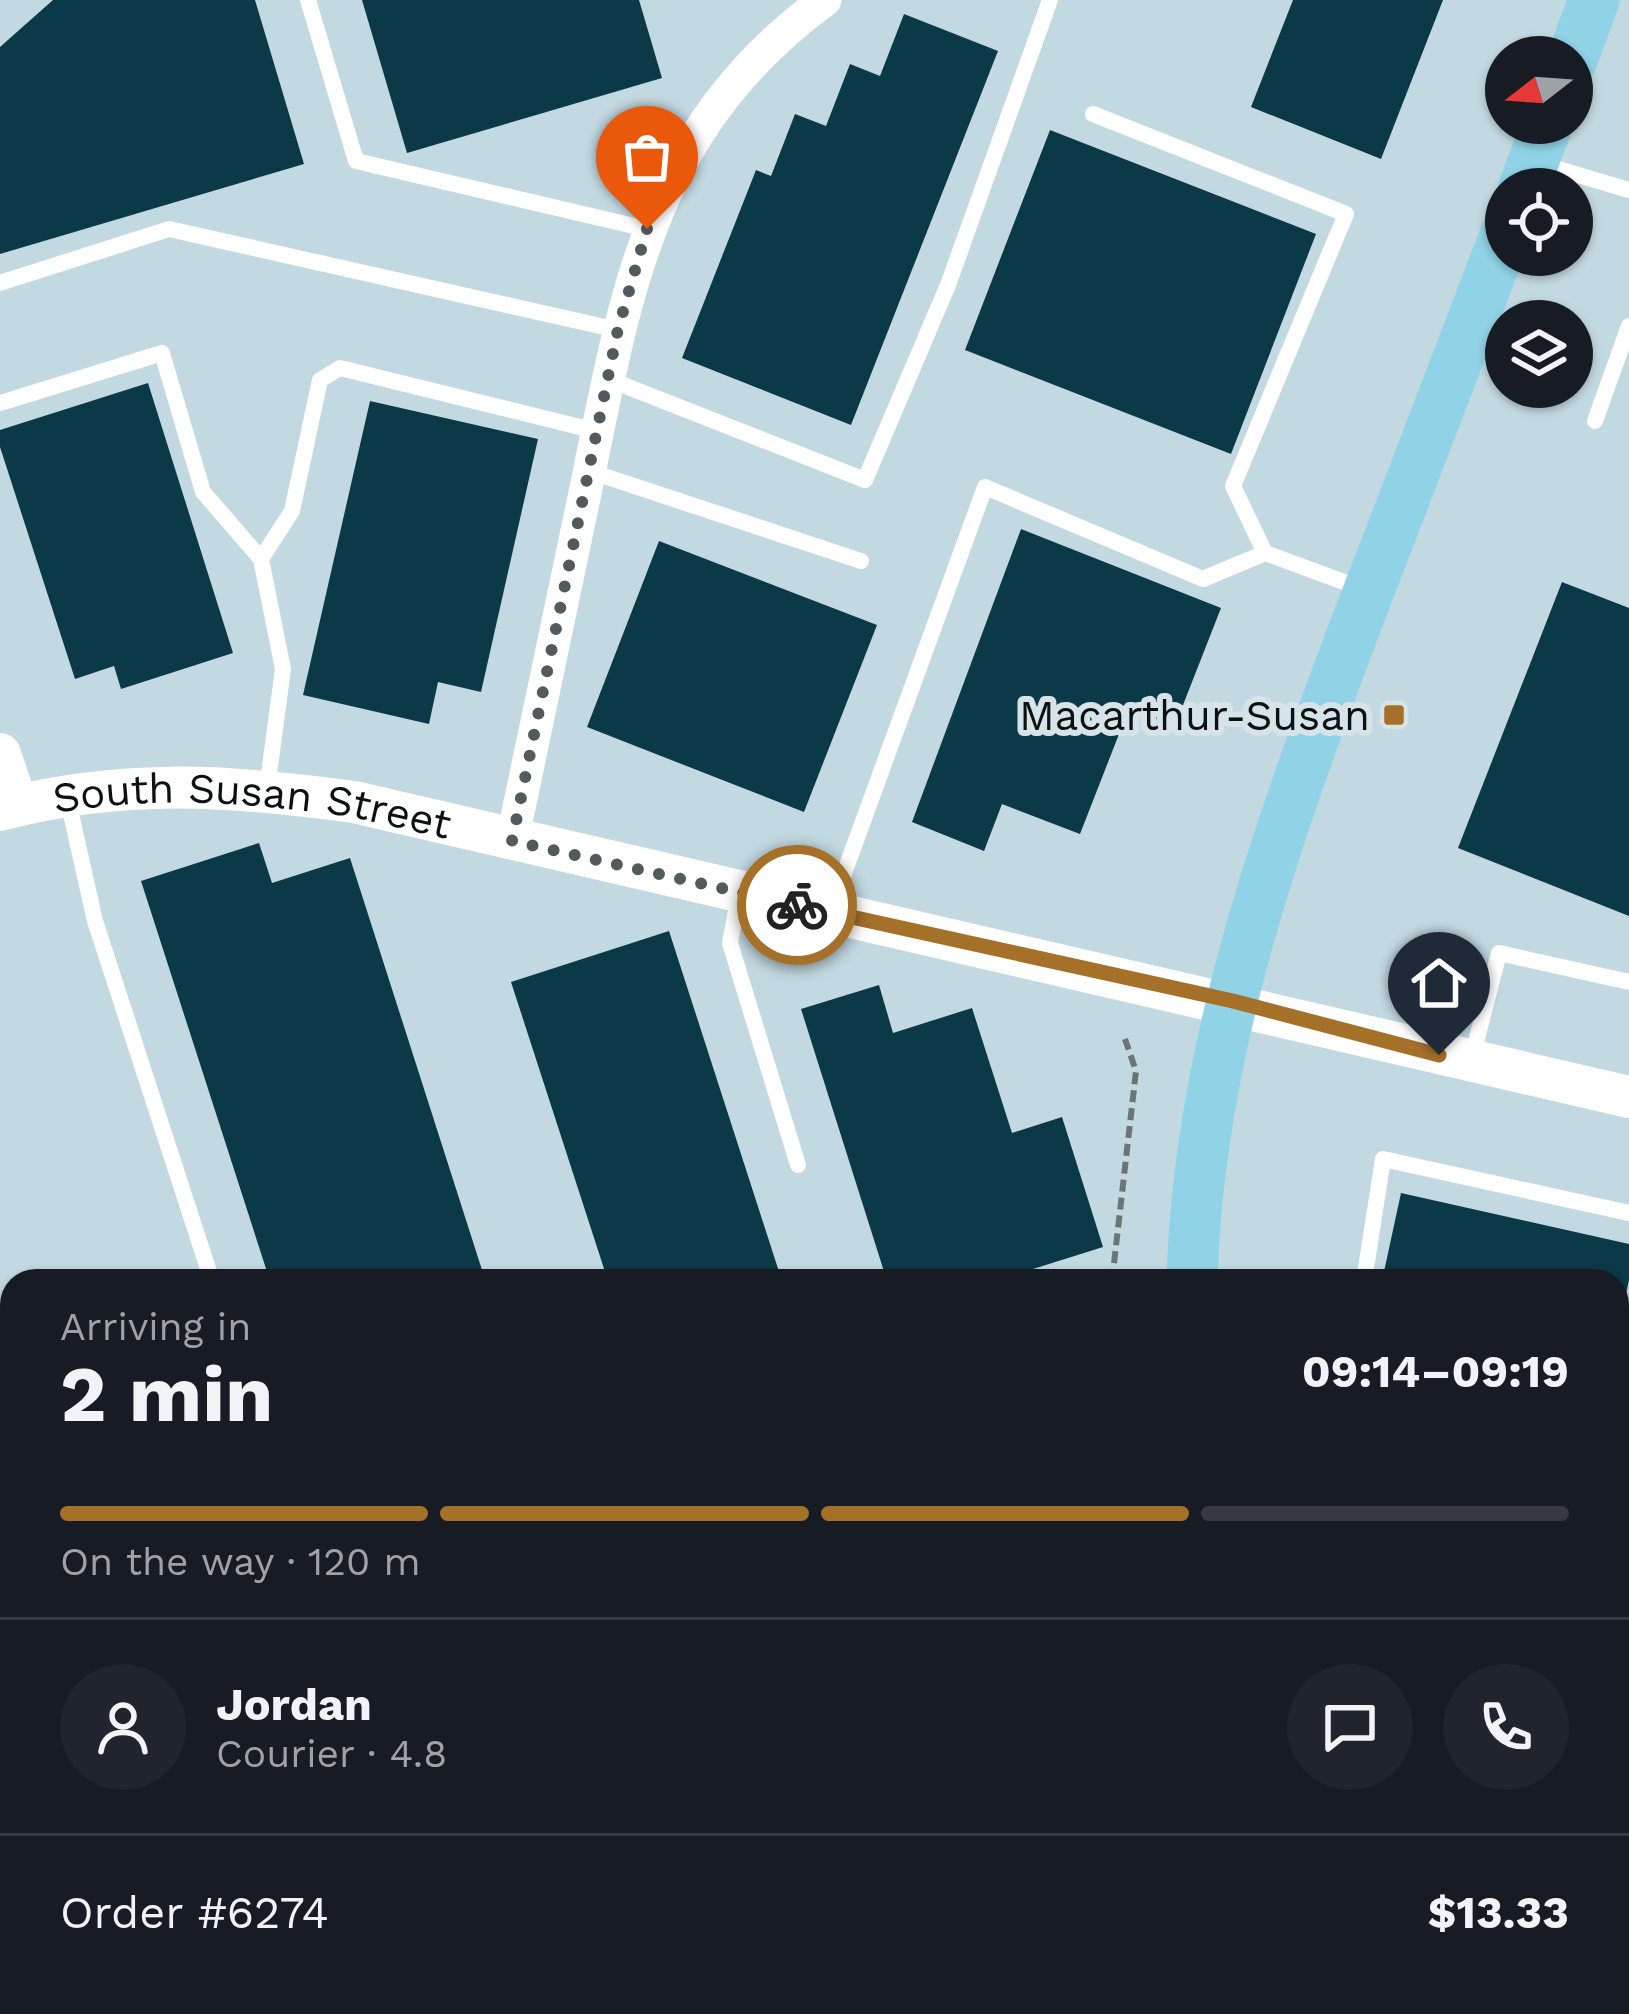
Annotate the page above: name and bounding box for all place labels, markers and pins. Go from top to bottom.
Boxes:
pin [596,106,698,229]
place label: Macarthur-Susan [1019,691,1370,740]
marker: Macarthur-Susan [1381,702,1407,728]
pin [1388,932,1490,1055]

